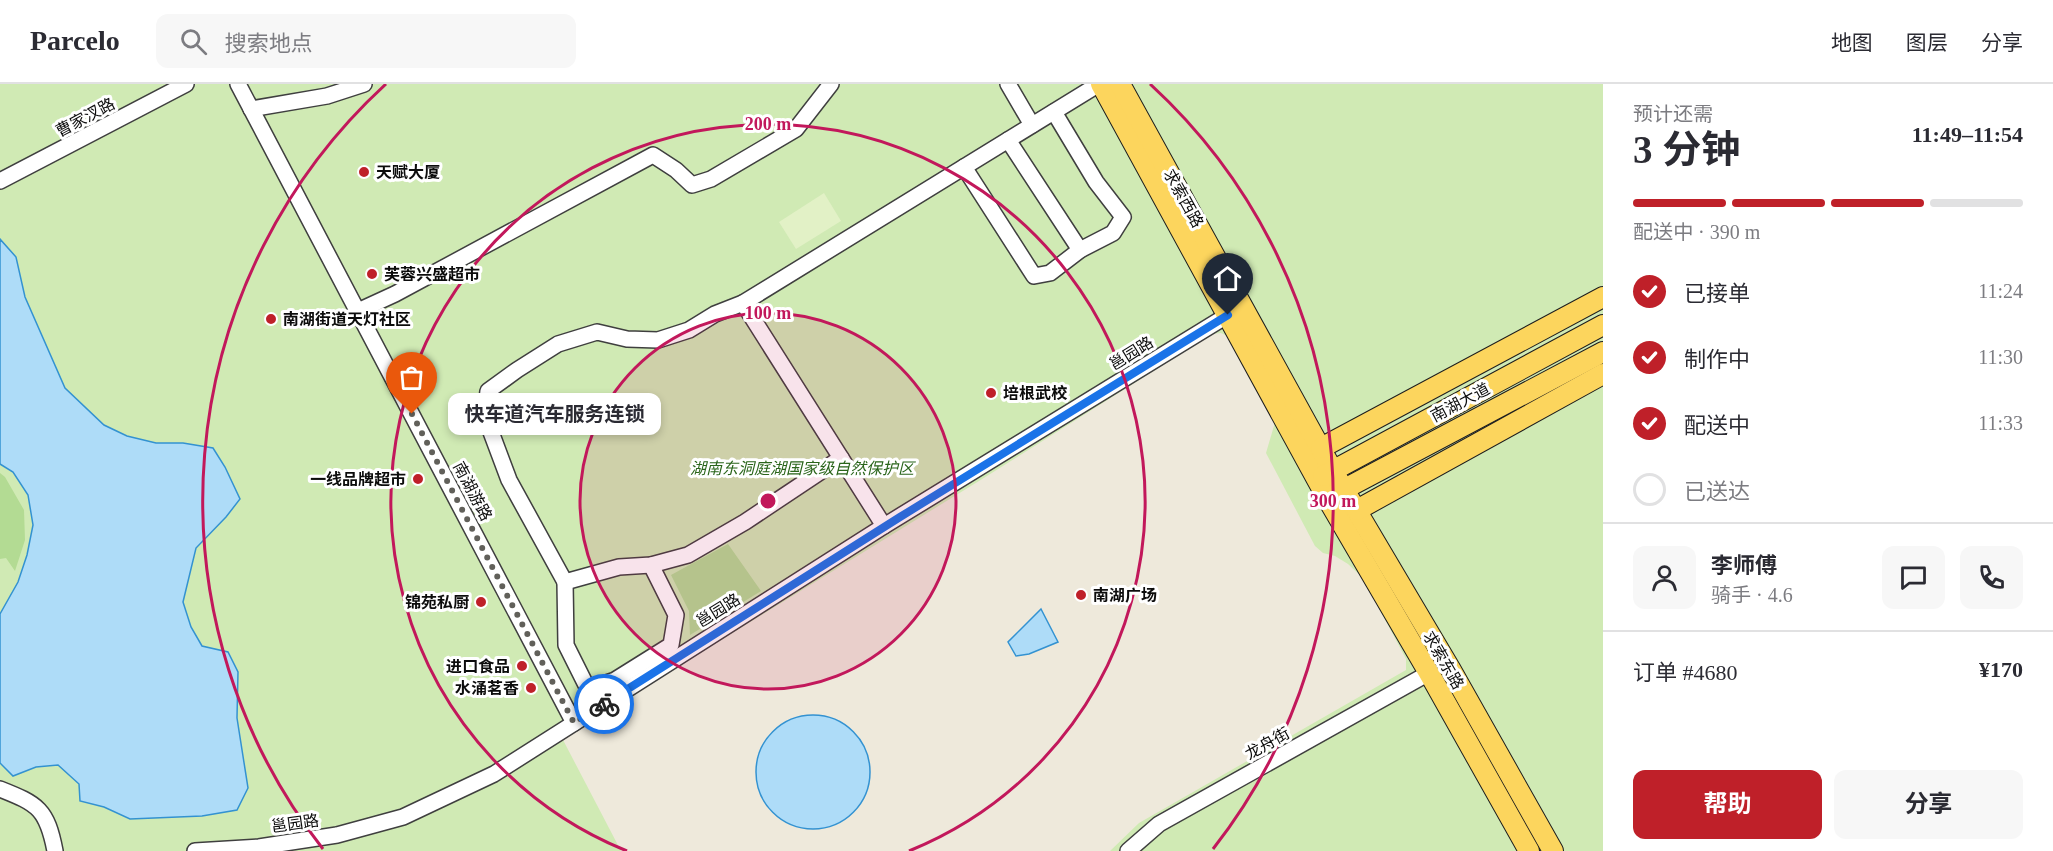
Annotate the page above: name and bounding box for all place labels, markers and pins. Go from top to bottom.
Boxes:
place label: 天赋大厦 [376,164,440,181]
marker: 天赋大厦 [357,165,371,179]
pin [1202,253,1253,315]
place label: 芙蓉兴盛超市 [384,265,480,283]
marker: 芙蓉兴盛超市 [365,267,379,281]
place label: 南湖街道天灯社区 [283,310,411,328]
marker: 南湖街道天灯社区 [264,312,278,326]
pin [386,352,437,414]
place label: 培根武校 [1003,384,1068,402]
marker: 培根武校 [984,386,998,400]
callout: 快车道汽车服务连锁 [448,393,661,435]
place label: 一线品牌超市 [310,471,406,488]
marker: 一线品牌超市 [411,472,425,486]
centre of rings [758,491,778,511]
place label: 南湖广场 [1093,587,1157,604]
marker: 南湖广场 [1074,588,1088,602]
place label: 锦苑私厨 [405,593,469,611]
marker: 锦苑私厨 [474,595,488,609]
place label: 进口食品 [446,658,510,675]
marker: 进口食品 [515,659,529,673]
place label: 水涌茗香 [455,680,519,697]
marker: 水涌茗香 [524,681,538,695]

